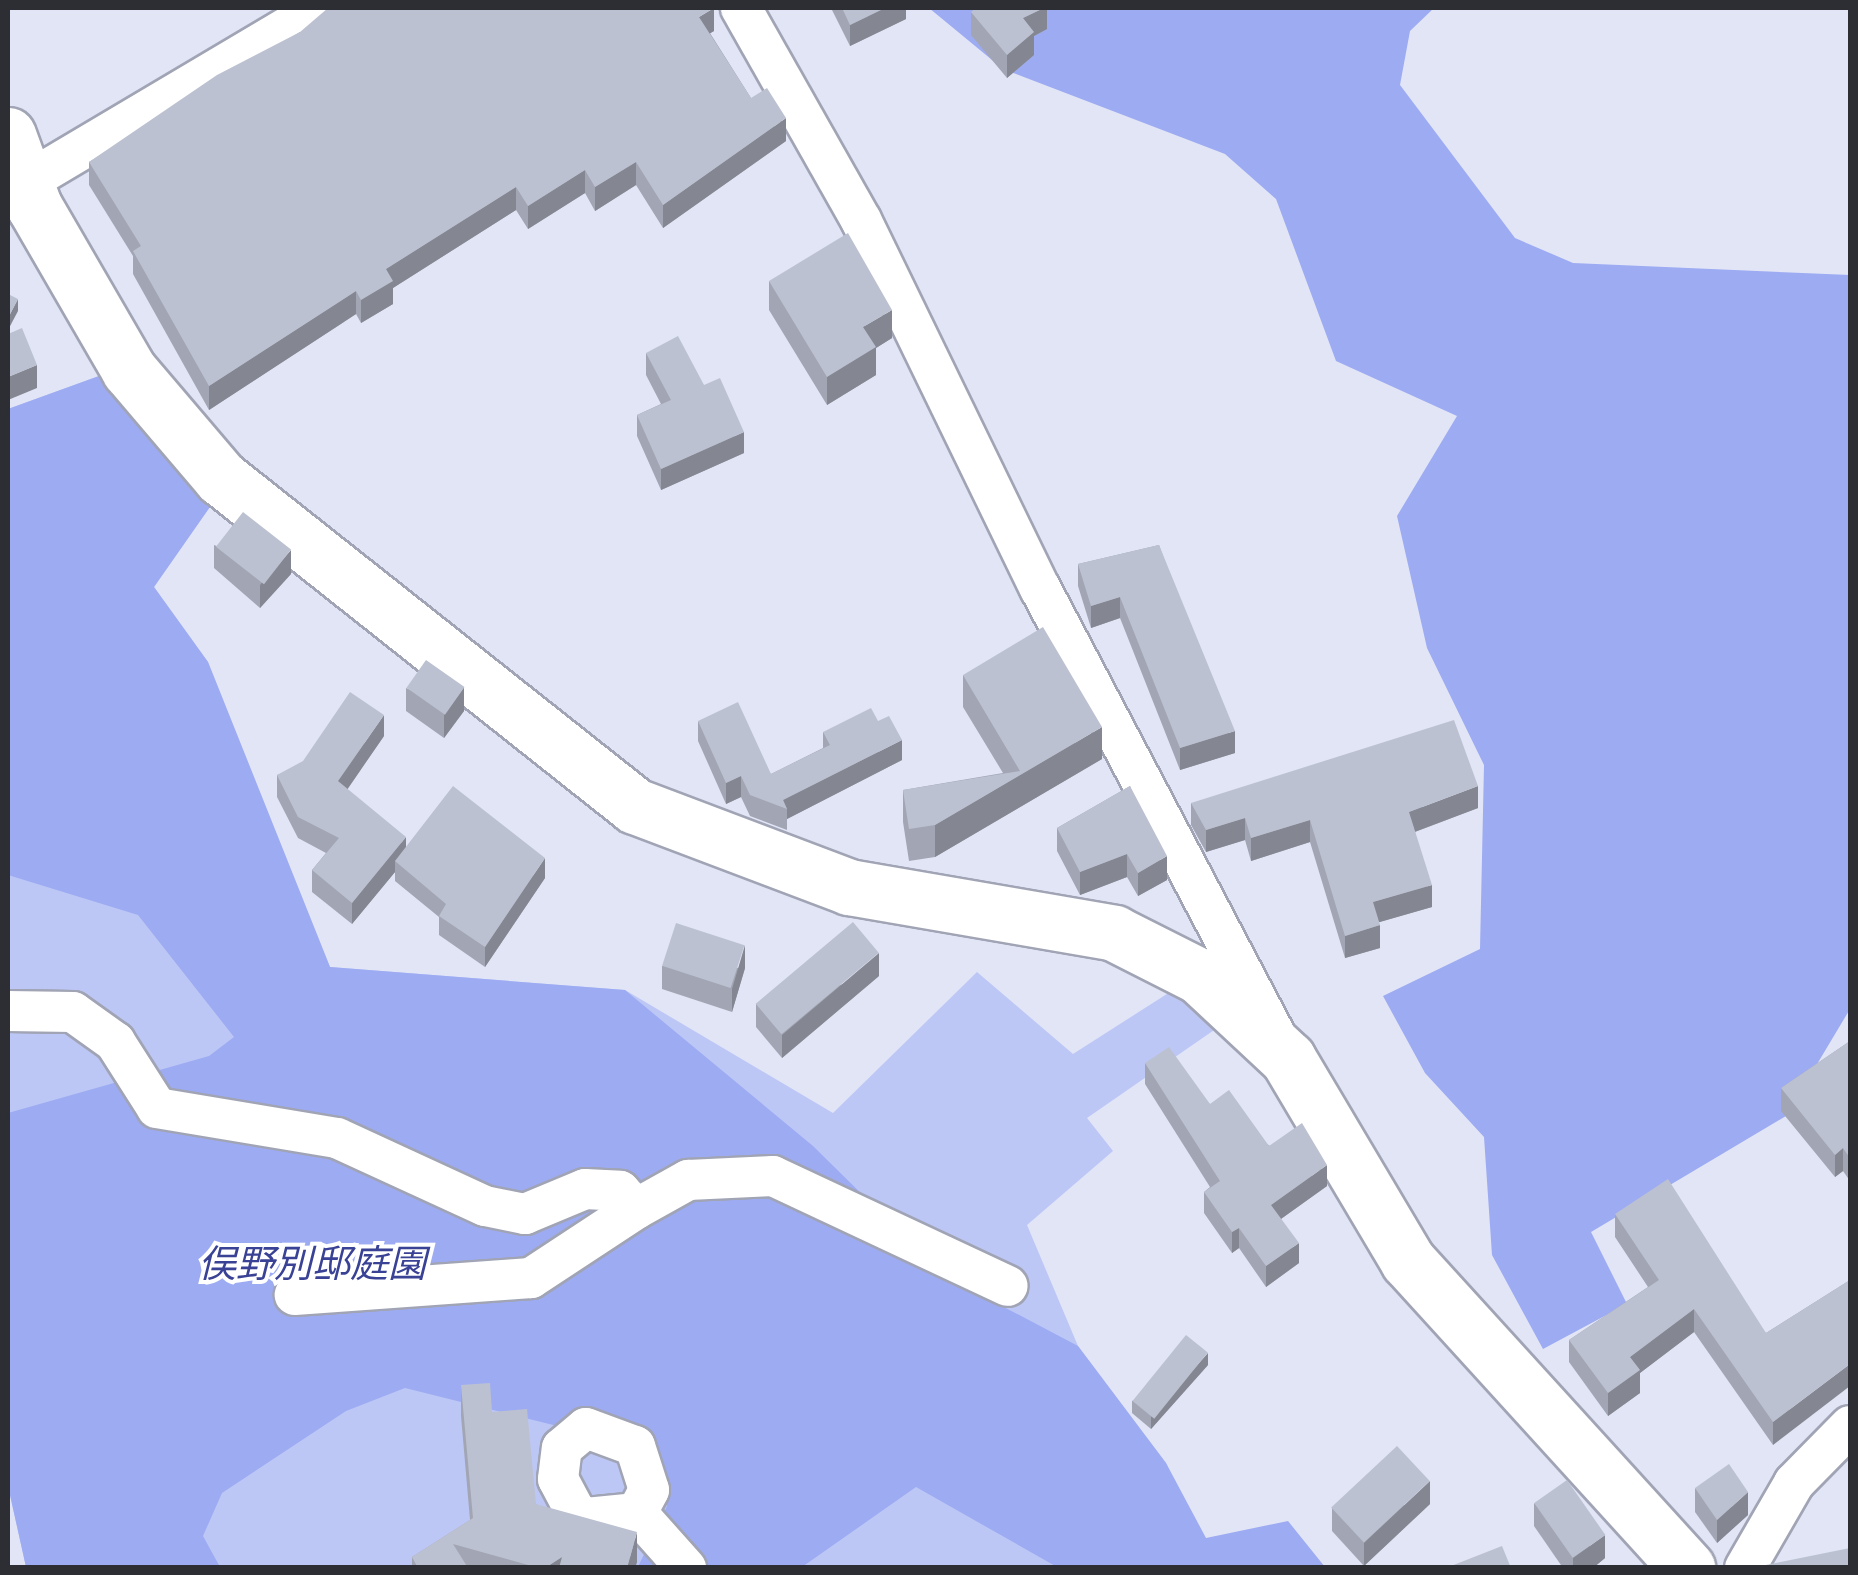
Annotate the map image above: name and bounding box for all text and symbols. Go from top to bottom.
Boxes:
park label: 俣野別邸庭園 [198,1244,426,1290]

